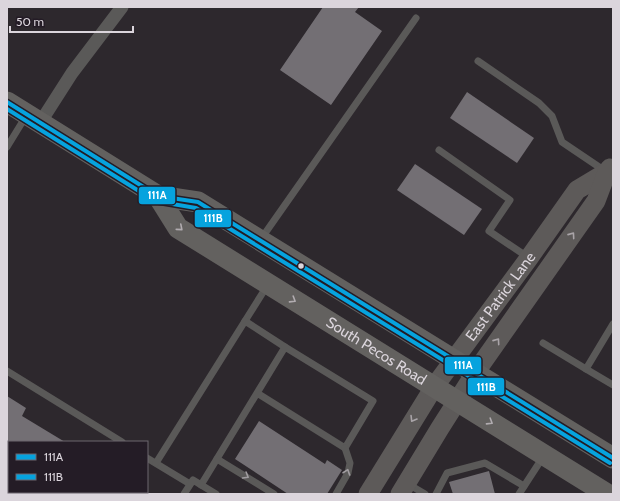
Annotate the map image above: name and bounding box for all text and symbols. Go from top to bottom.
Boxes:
scale bar [10,8,133,34]
text: 50 m [16,14,44,29]
line badge: 111A [138,186,176,205]
text: 111A [147,188,167,202]
line badge: 111B [194,209,232,228]
text: 111B [203,211,223,225]
one-way arrow [175,223,183,230]
one-way arrow [568,233,575,240]
street label: East Patrick Lane [462,248,540,345]
unlabelled marker [296,261,306,271]
one-way arrow [289,295,296,302]
street label: South Pecos Road [323,313,430,389]
one-way arrow [492,339,499,346]
line badge: 111A [444,356,482,375]
text: 111A [453,358,473,372]
line badge: 111B [467,377,505,396]
text: 111B [476,380,496,394]
one-way arrow [410,415,418,422]
one-way arrow [486,417,493,425]
legend [8,441,148,493]
text: 111A [44,449,64,464]
one-way arrow [343,468,351,475]
text: 111B [44,469,63,484]
one-way arrow [242,472,249,479]

